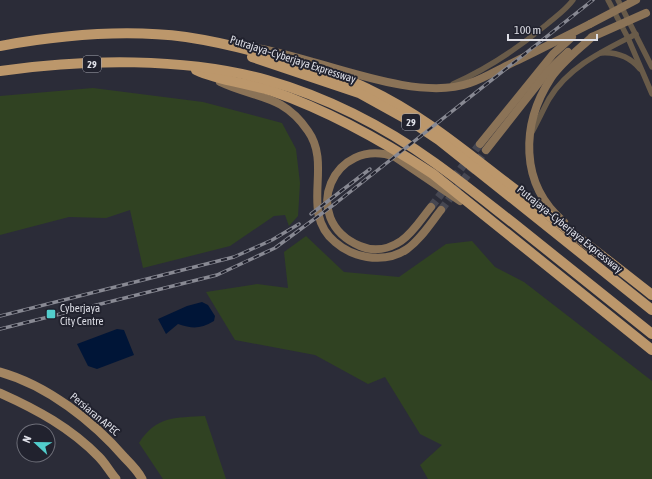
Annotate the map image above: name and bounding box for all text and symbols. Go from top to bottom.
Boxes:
scale bar [508,16,597,42]
text: 100 m [514,23,541,37]
street label: Putrajaya–Cyberjaya Expressway [229,33,358,85]
road number: 29 [83,56,101,72]
road number: 29 [402,114,420,130]
street label: Putrajaya–Cyberjaya Expressway [515,183,625,275]
place label: Cyberjaya City Centre [60,302,103,327]
marker: Cyberjaya City Centre [45,308,57,320]
street label: Persiaran APEC [68,390,122,438]
north arrow [16,423,56,463]
text: N [20,434,34,445]

